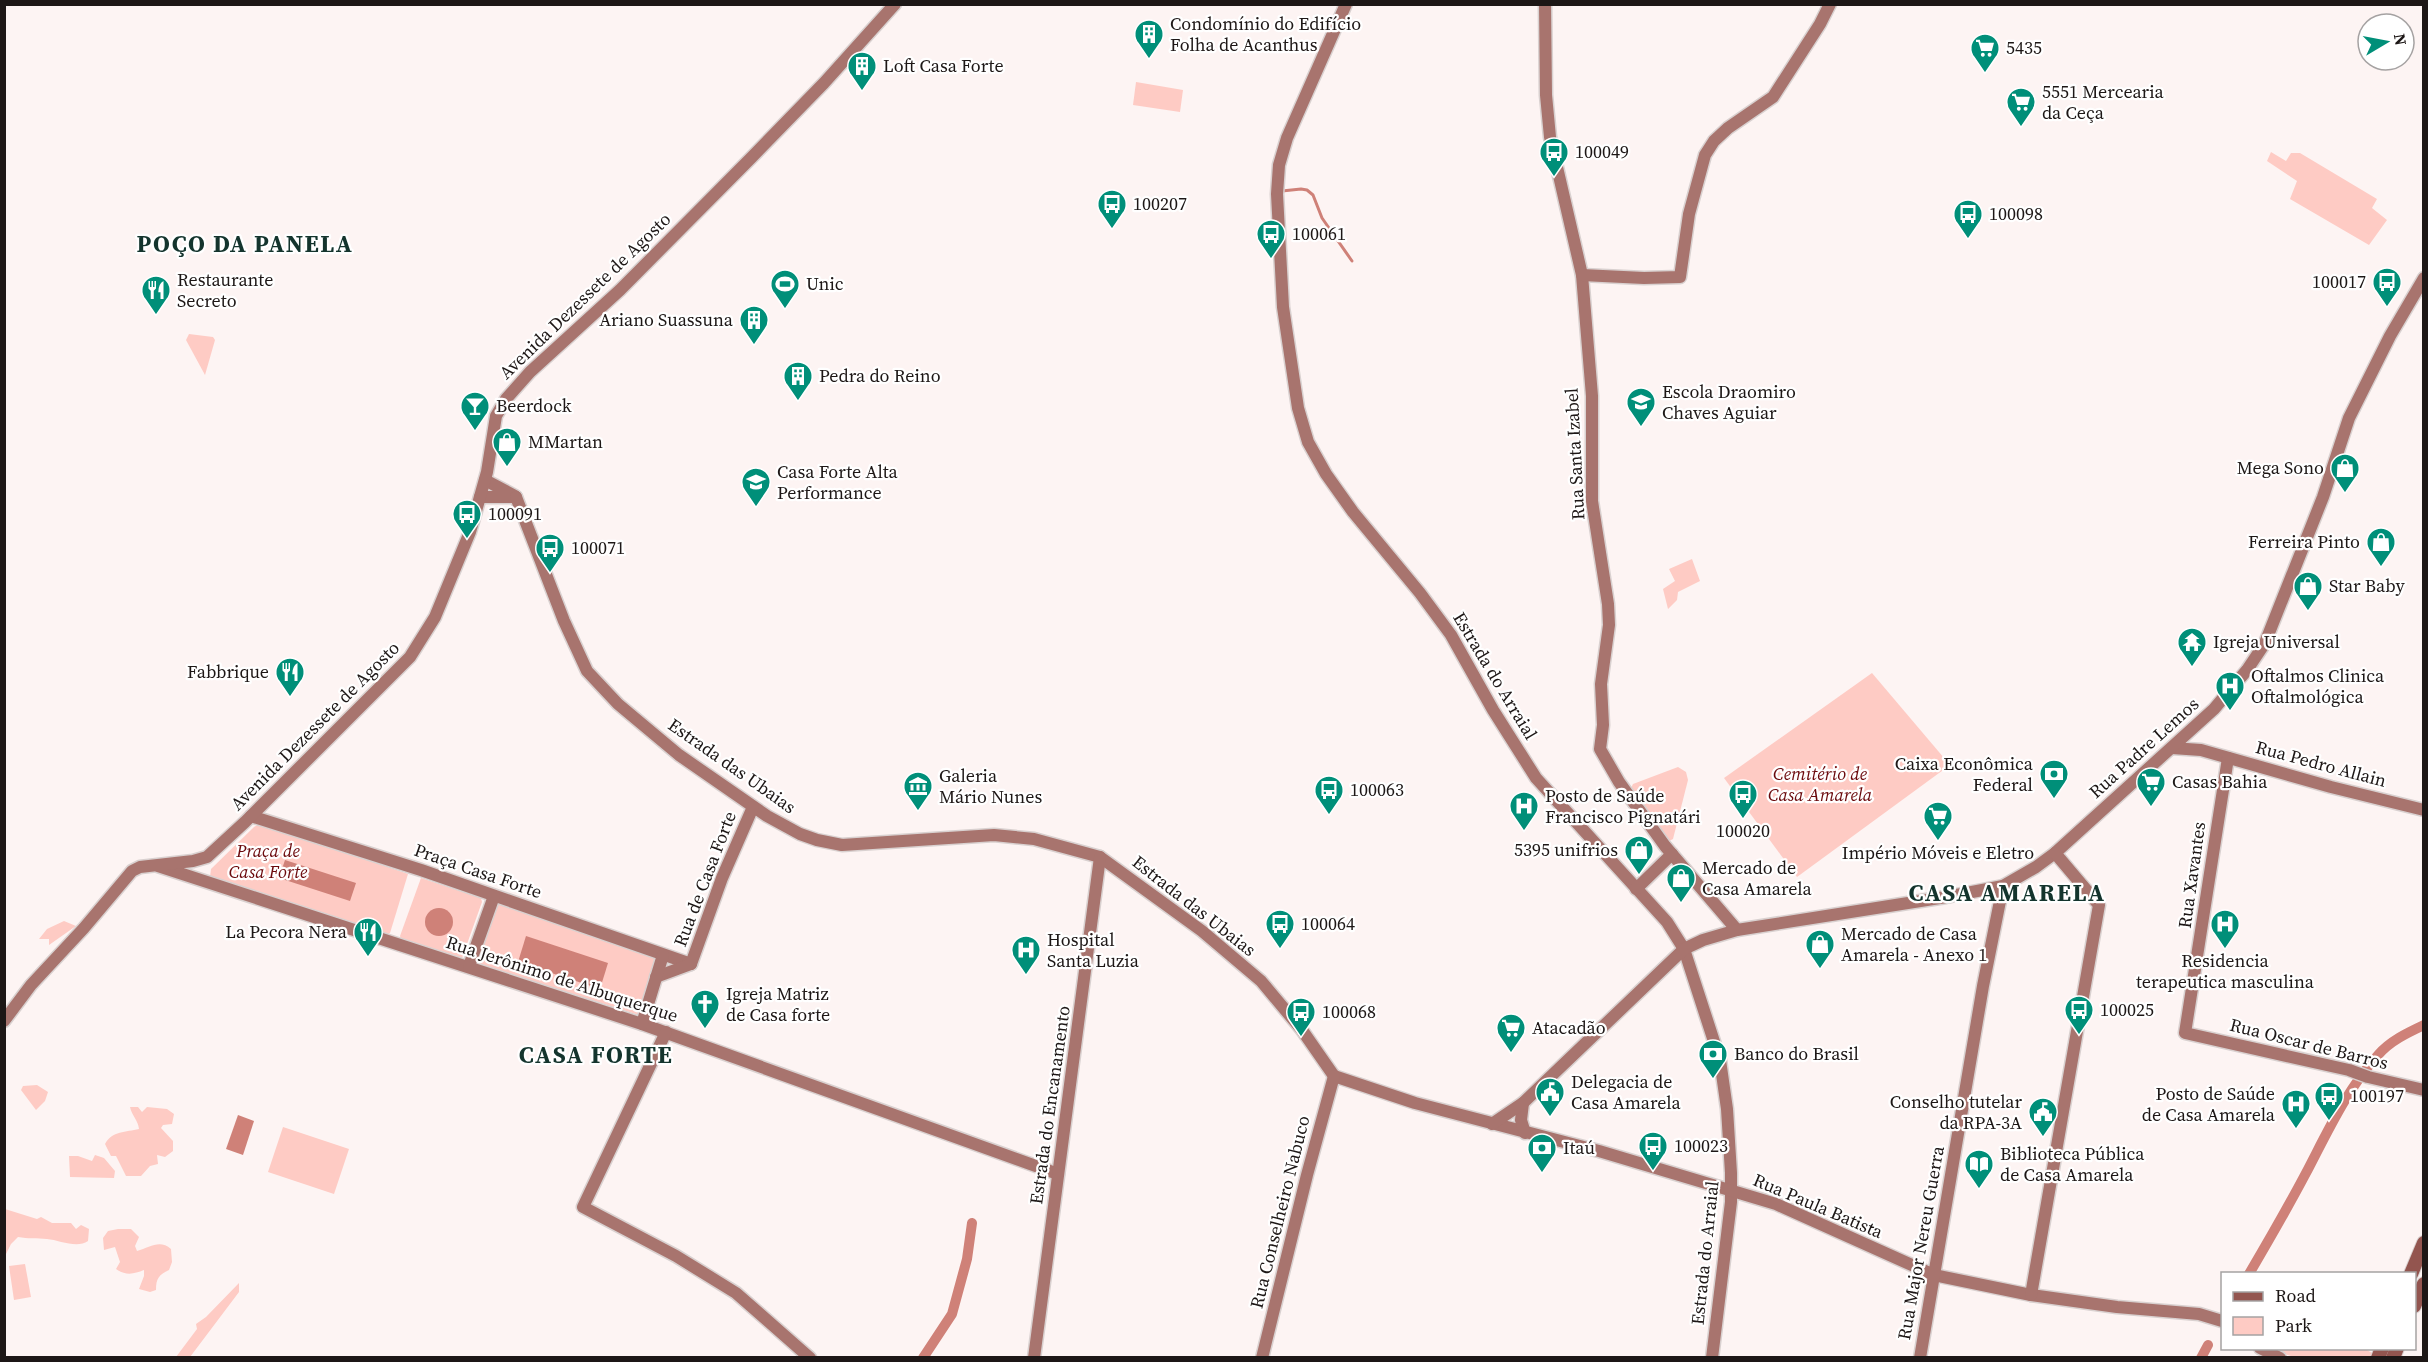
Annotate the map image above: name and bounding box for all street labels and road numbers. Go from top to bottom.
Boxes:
street label: Avenida Dezessete de Agosto [493,207,676,384]
street label: Rua Santa Izabel [1559,387,1590,521]
street label: Estrada do Arraial [1447,607,1543,744]
street label: Avenida Dezessete de Agosto [225,635,405,816]
street label: Rua Padre Lemos [2083,691,2204,804]
street label: Estrada das Ubaias [663,712,801,819]
street label: Rua Pedro Allain [2253,734,2389,793]
street label: Rua de Casa Forte [667,807,742,950]
street label: Rua Xavantes [2172,820,2211,930]
street label: Praça Casa Forte [411,837,545,904]
street label: Estrada das Ubaias [1127,849,1261,962]
street label: Rua Jerônimo de Albuquerque [443,929,681,1028]
street label: Estrada do Encanamento [1023,1004,1076,1206]
street label: Rua Oscar de Barros [2227,1012,2391,1075]
street label: Rua Conselheiro Nabuco [1243,1113,1316,1311]
street label: Rua Major Nereu Guerra [1891,1143,1950,1342]
street label: Rua Paula Batista [1749,1167,1888,1244]
street label: Estrada do Arraial [1685,1180,1725,1326]

